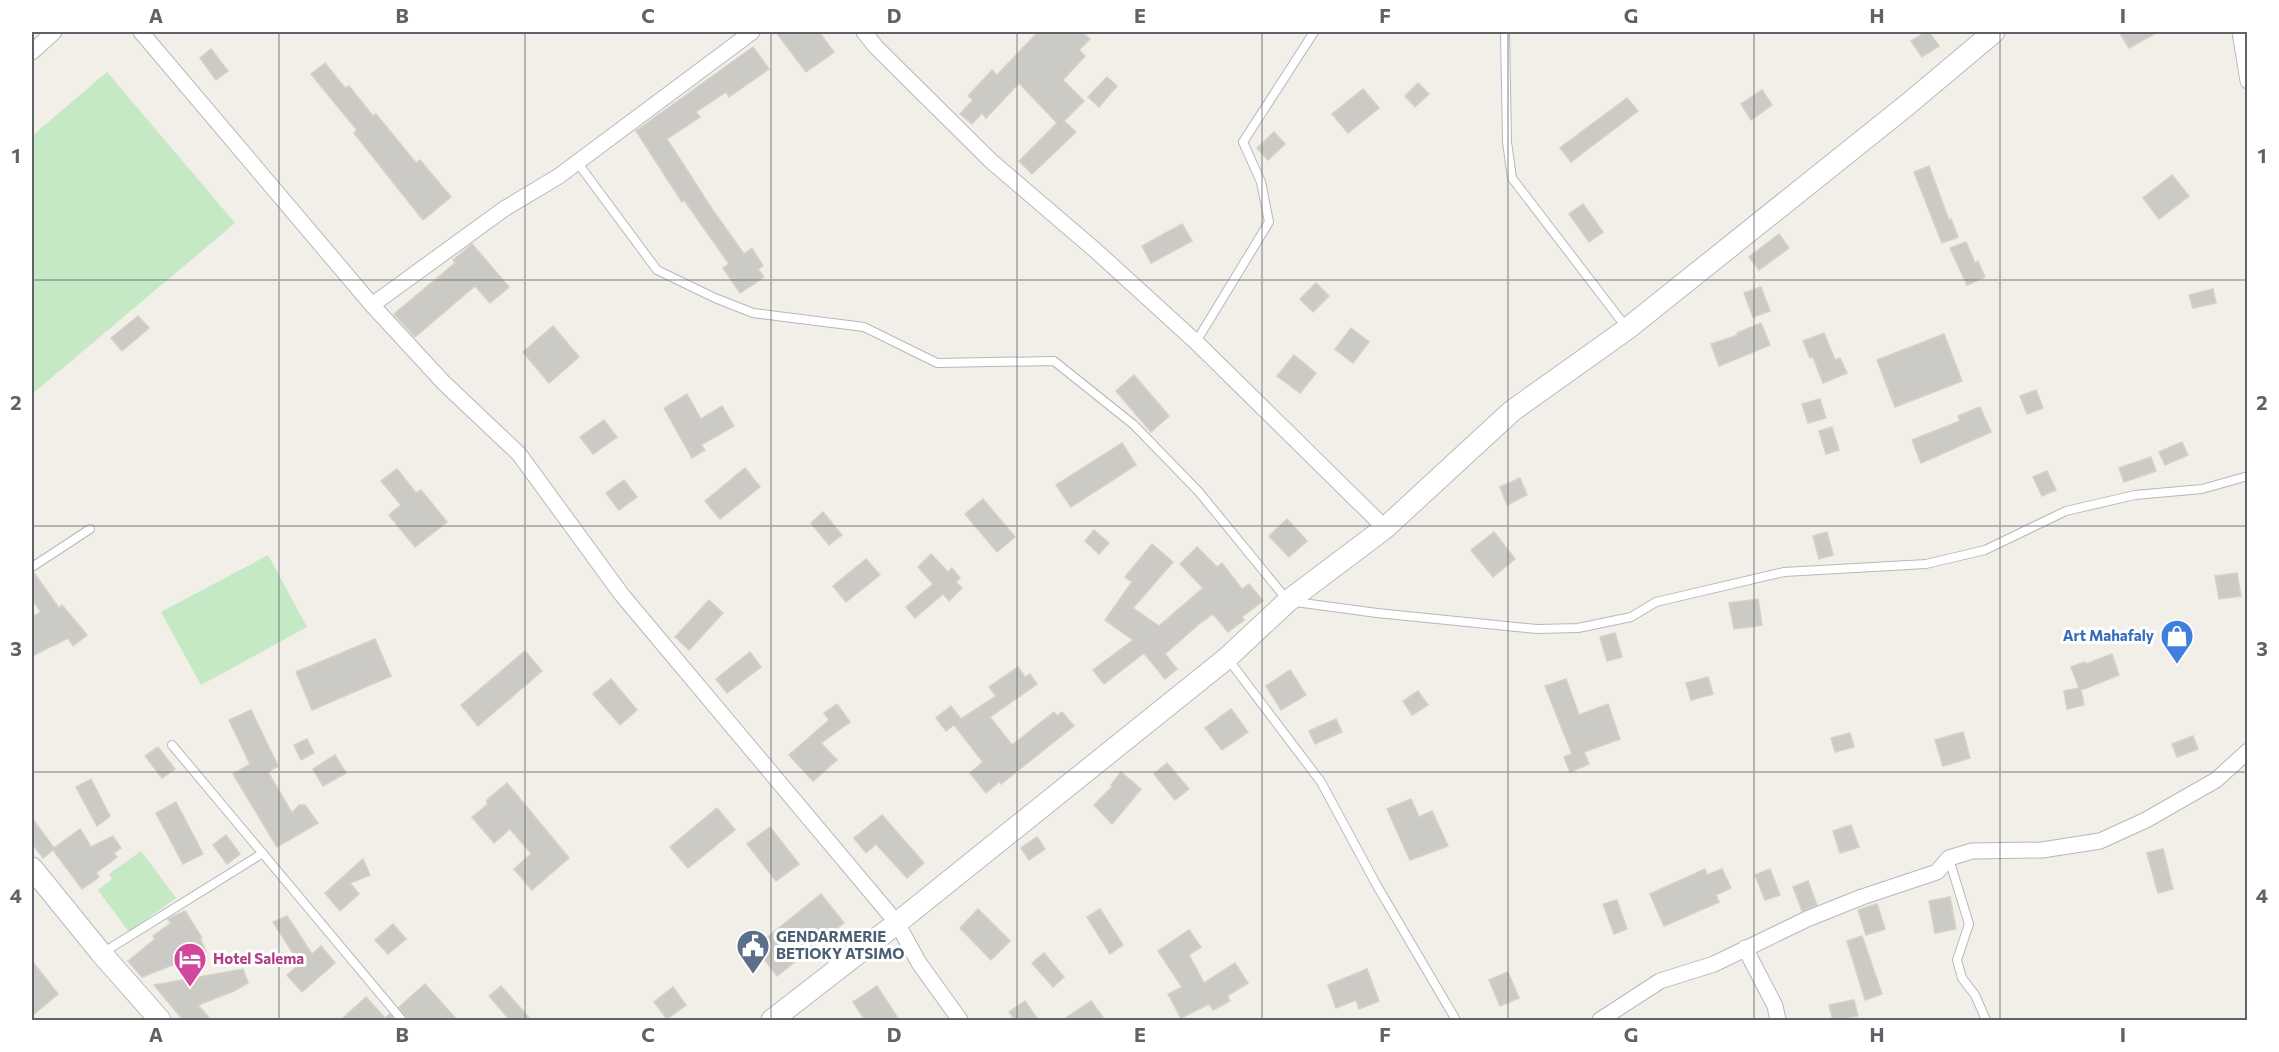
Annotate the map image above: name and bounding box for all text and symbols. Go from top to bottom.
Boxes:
text: A [149,3,163,27]
text: B [395,3,409,27]
text: C [641,3,655,27]
text: D [887,3,901,27]
text: E [1134,3,1146,27]
text: F [1379,3,1391,27]
text: G [1624,3,1638,27]
text: H [1870,3,1885,27]
text: I [2120,3,2126,27]
text: 1 [11,143,21,167]
text: 1 [2257,143,2267,167]
text: 2 [10,390,22,414]
text: 2 [2256,390,2268,414]
shop icon: Art Mahafaly [2159,618,2195,665]
place label: Art Mahafaly [2063,626,2155,644]
text: 3 [10,636,22,660]
text: 3 [2256,636,2268,660]
text: 4 [10,883,22,907]
text: 4 [2256,883,2268,907]
place label: GENDARMERIE BETIOKY ATSIMO [776,927,904,962]
public building icon: GENDARMERIE BETIOKY ATSIMO [735,928,771,975]
hotel icon: Hotel Salema [172,941,208,988]
place label: Hotel Salema [213,949,304,967]
text: A [149,1022,163,1046]
text: B [395,1022,409,1046]
text: C [641,1022,655,1046]
text: D [887,1022,901,1046]
text: E [1134,1022,1146,1046]
text: F [1379,1022,1391,1046]
text: G [1624,1022,1638,1046]
text: H [1870,1022,1885,1046]
text: I [2120,1022,2126,1046]

